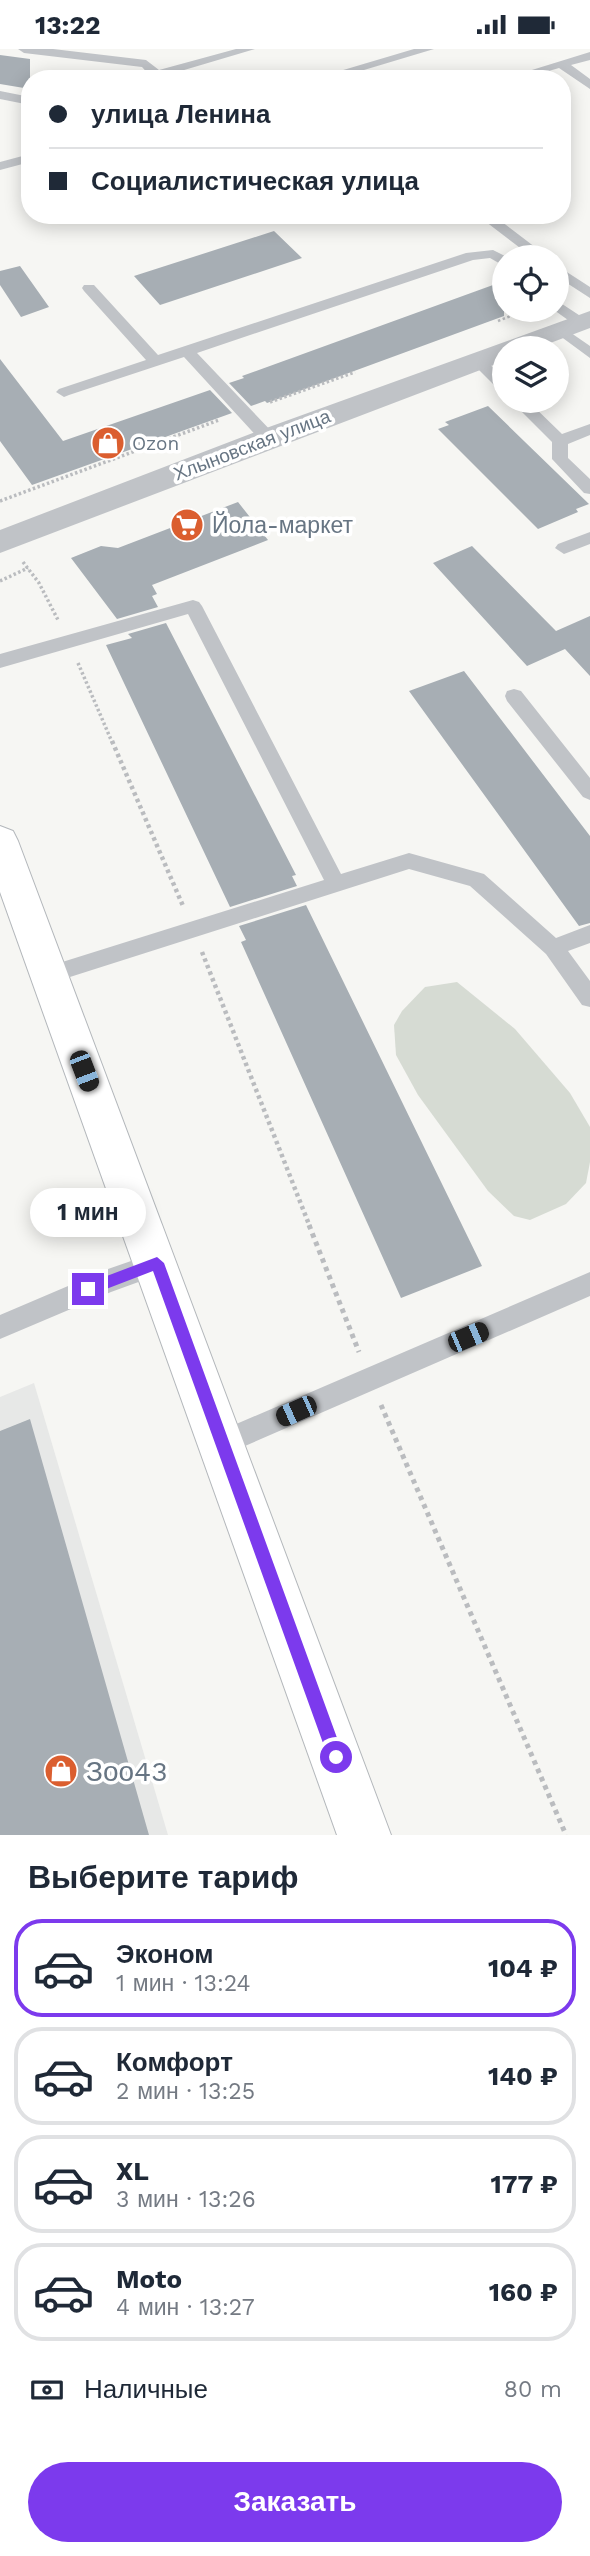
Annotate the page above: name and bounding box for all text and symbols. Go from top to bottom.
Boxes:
text: 13:22 [35,10,100,40]
text: улица Ленина [91,99,270,129]
text: Социалистическая улица [91,166,419,196]
map controls [492,245,569,413]
button: locate [492,245,569,322]
button: layers [492,336,569,413]
street label: Хлыновская улица [170,404,334,486]
shop icon: Ozon [89,424,127,462]
place label: Ozon [132,432,179,455]
supermarket icon: Йола-маркет [168,506,206,544]
place label: Йола-маркет [212,511,354,539]
car [67,1048,102,1094]
callout: 1 мин [30,1187,146,1237]
text: 1 мин [57,1199,119,1226]
route end [72,1273,104,1305]
car [445,1319,492,1355]
car [273,1393,320,1429]
route start [320,1741,352,1773]
shop icon: Зоо43 [42,1752,80,1790]
place label: Зоо43 [86,1755,168,1788]
text: Выберите тариф [28,1858,299,1896]
icon: car [32,1937,95,2000]
text: Эконом [116,1939,214,1969]
text: 104 ₽ [488,1953,558,1983]
text: 1 мин · 13:24 [116,1970,251,1997]
icon: car [32,2045,95,2108]
text: Комфорт [116,2047,233,2077]
text: 140 ₽ [488,2061,558,2091]
text: 2 мин · 13:25 [116,2078,255,2105]
icon: car [32,2153,95,2216]
text: XL [116,2156,149,2186]
text: 177 ₽ [490,2169,558,2199]
text: 3 мин · 13:26 [116,2186,256,2213]
icon: car [32,2261,95,2324]
text: Moto [116,2264,182,2294]
text: 160 ₽ [489,2277,558,2307]
text: 4 мин · 13:27 [116,2294,255,2321]
icon: cash [28,2371,66,2409]
text: Наличные [84,2374,208,2404]
text: 80 m [504,2376,562,2403]
button: Заказать [28,2462,562,2542]

